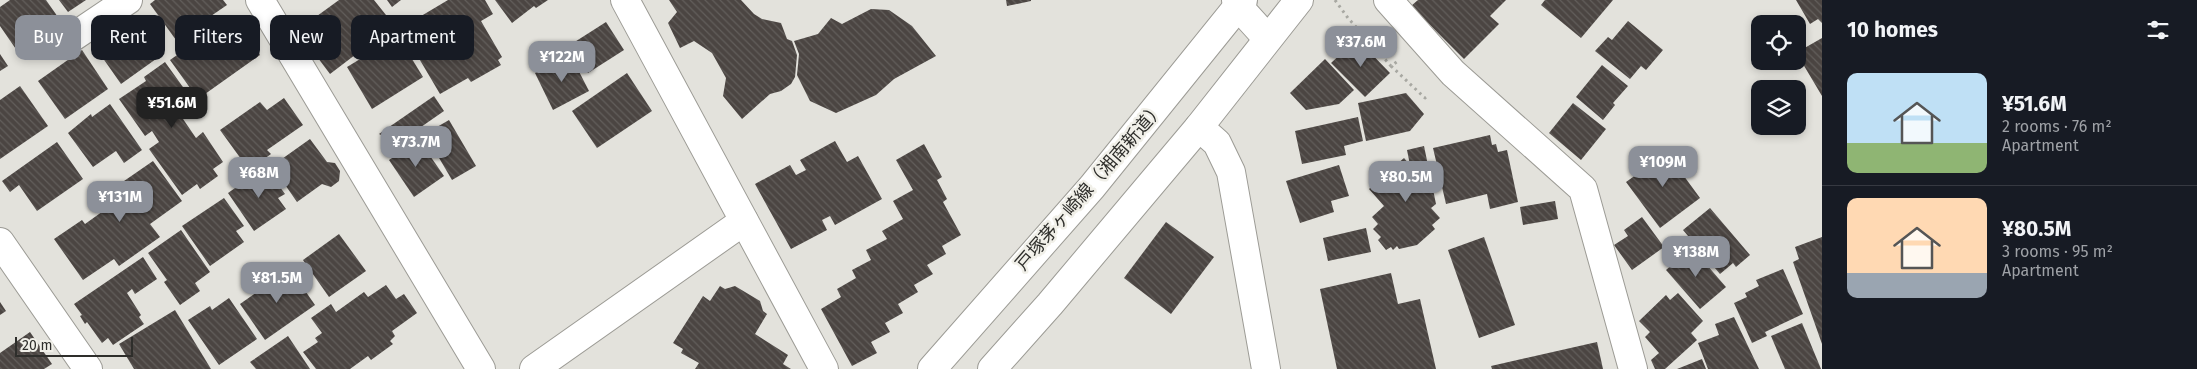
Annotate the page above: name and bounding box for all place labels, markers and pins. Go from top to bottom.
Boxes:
pin: ¥37.6M [1320,26,1402,68]
pin: ¥122M [527,41,597,83]
pin: ¥51.6M [131,86,213,129]
pin: ¥73.7M [375,126,457,168]
pin: ¥109M [1628,146,1698,188]
pin: ¥68M [229,156,289,199]
pin: ¥80.5M [1365,160,1447,203]
pin: ¥131M [85,180,155,223]
pin: ¥138M [1661,236,1731,278]
pin: ¥81.5M [236,262,318,304]

